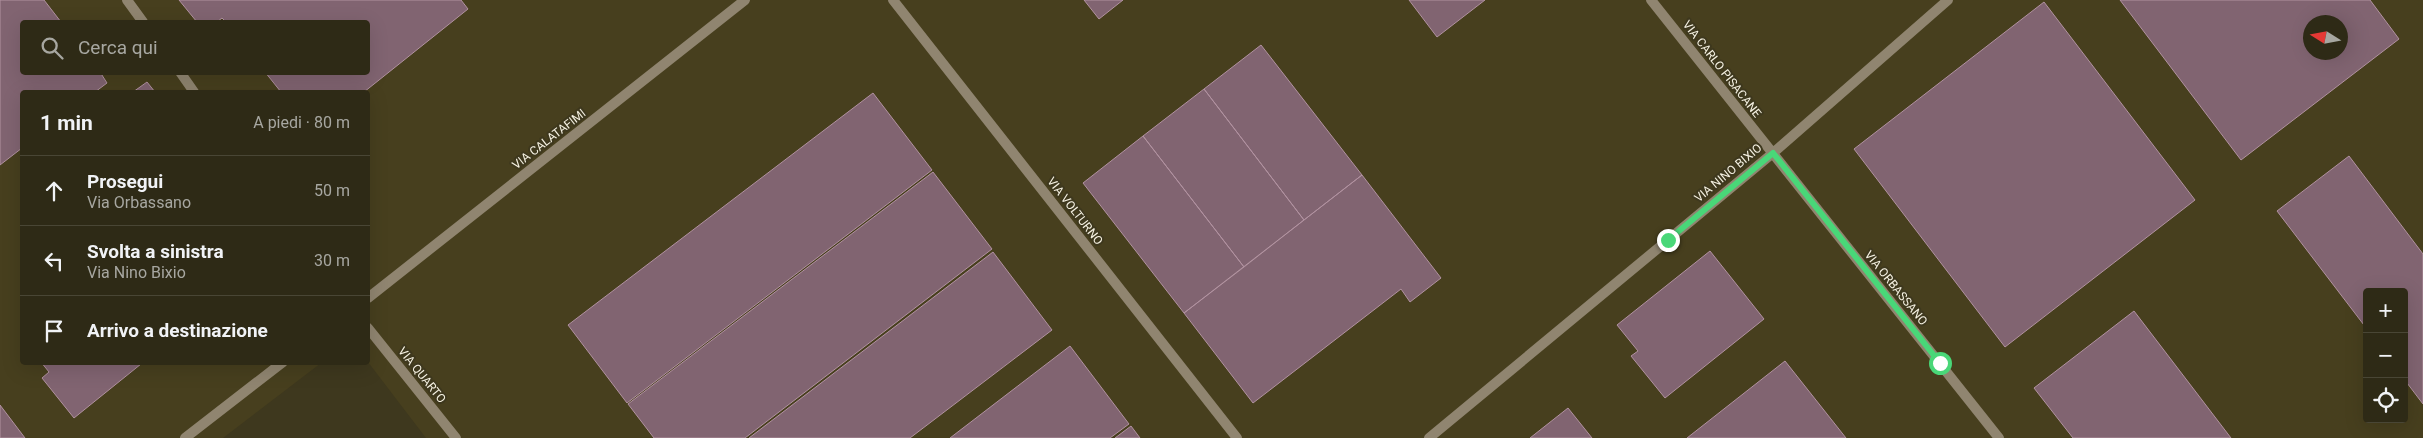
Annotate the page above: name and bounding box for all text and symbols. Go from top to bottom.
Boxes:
north arrow [2303,15,2348,60]
street label: VIA CARLO PISACANE [1680,18,1764,120]
search box [20,20,370,75]
icon: search [38,34,66,62]
text: Cerca qui [78,36,158,59]
street label: VIA CALATAFIMI [510,106,588,172]
text: 1 min [40,111,93,135]
text: A piedi · 80 m [253,113,350,132]
street label: VIA NINO BIXIO [1692,141,1764,205]
text: Prosegui [87,170,163,193]
street label: VIA VOLTURNO [1044,175,1106,247]
icon: ahead [40,177,68,205]
text: 50 m [314,181,350,200]
text: Via Orbassano [87,193,191,212]
route end [1657,229,1680,252]
text: Svolta a sinistra [87,240,224,263]
icon: left [40,247,68,275]
street label: VIA ORBASSANO [1862,248,1930,328]
text: 30 m [314,251,350,270]
text: Via Nino Bixio [87,263,186,282]
map controls [2363,288,2408,423]
button: + [2363,288,2408,333]
icon: arrive [40,317,68,345]
text: Arrivo a destinazione [87,319,268,342]
button: − [2363,333,2408,378]
street label: VIA QUARTO [395,344,449,406]
route start [1929,352,1952,375]
button: locate [2363,378,2408,423]

